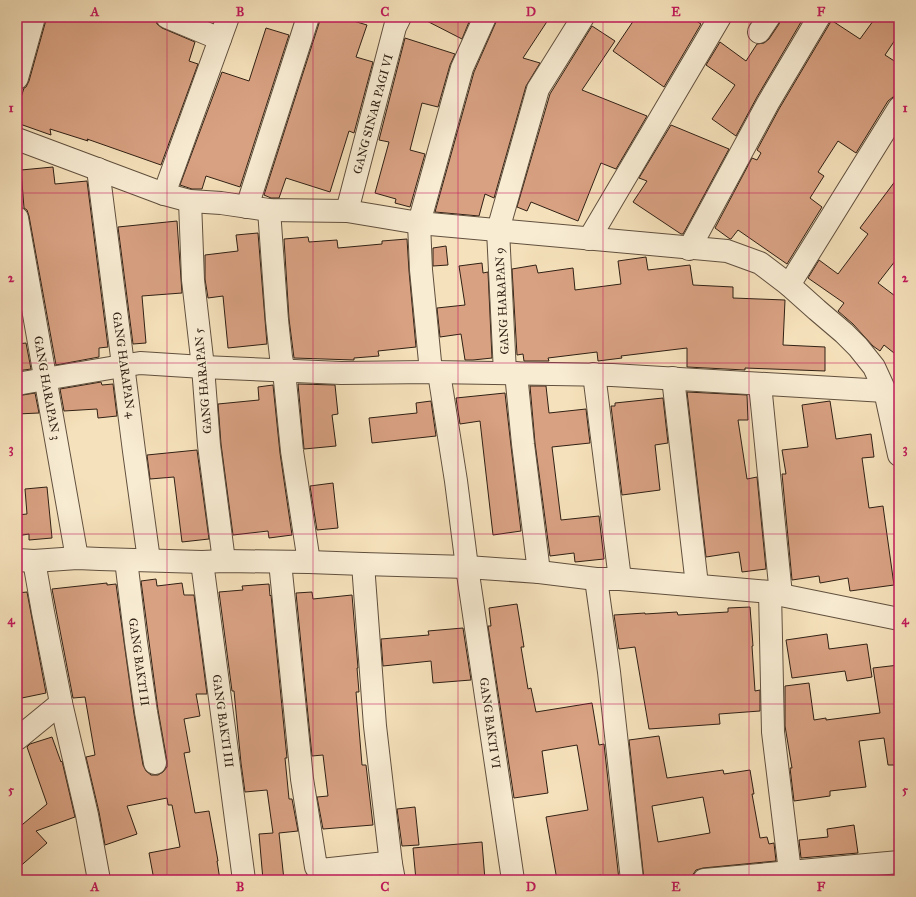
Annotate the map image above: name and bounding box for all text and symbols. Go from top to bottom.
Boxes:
text: A [90,4,100,20]
text: B [236,4,245,20]
text: C [381,4,390,20]
text: D [526,4,536,20]
text: E [671,4,681,20]
text: F [817,4,826,20]
street label: GANG SINAR PAGI VI [350,52,396,176]
text: 1 [8,100,14,116]
text: 1 [902,100,908,116]
street label: GANG HARAPAN 9 [492,247,512,355]
text: 2 [8,270,15,286]
text: 2 [902,270,909,286]
street label: GANG HARAPAN 4 [110,311,138,419]
street label: GANG HARAPAN 5 [191,327,215,435]
street label: GANG HARAPAN 3 [31,335,63,441]
text: 3 [8,441,14,457]
text: 3 [902,441,908,457]
text: 4 [7,612,15,628]
text: 4 [901,612,909,628]
street label: GANG BAKTI II [126,617,152,707]
street label: GANG BAKTI III [210,673,236,769]
street label: GANG BAKTI VI [477,676,503,770]
text: 5 [8,782,15,798]
text: 5 [902,782,909,798]
text: A [90,879,100,895]
text: B [236,879,245,895]
text: C [381,879,390,895]
text: D [526,879,536,895]
text: E [671,879,681,895]
text: F [817,879,826,895]

